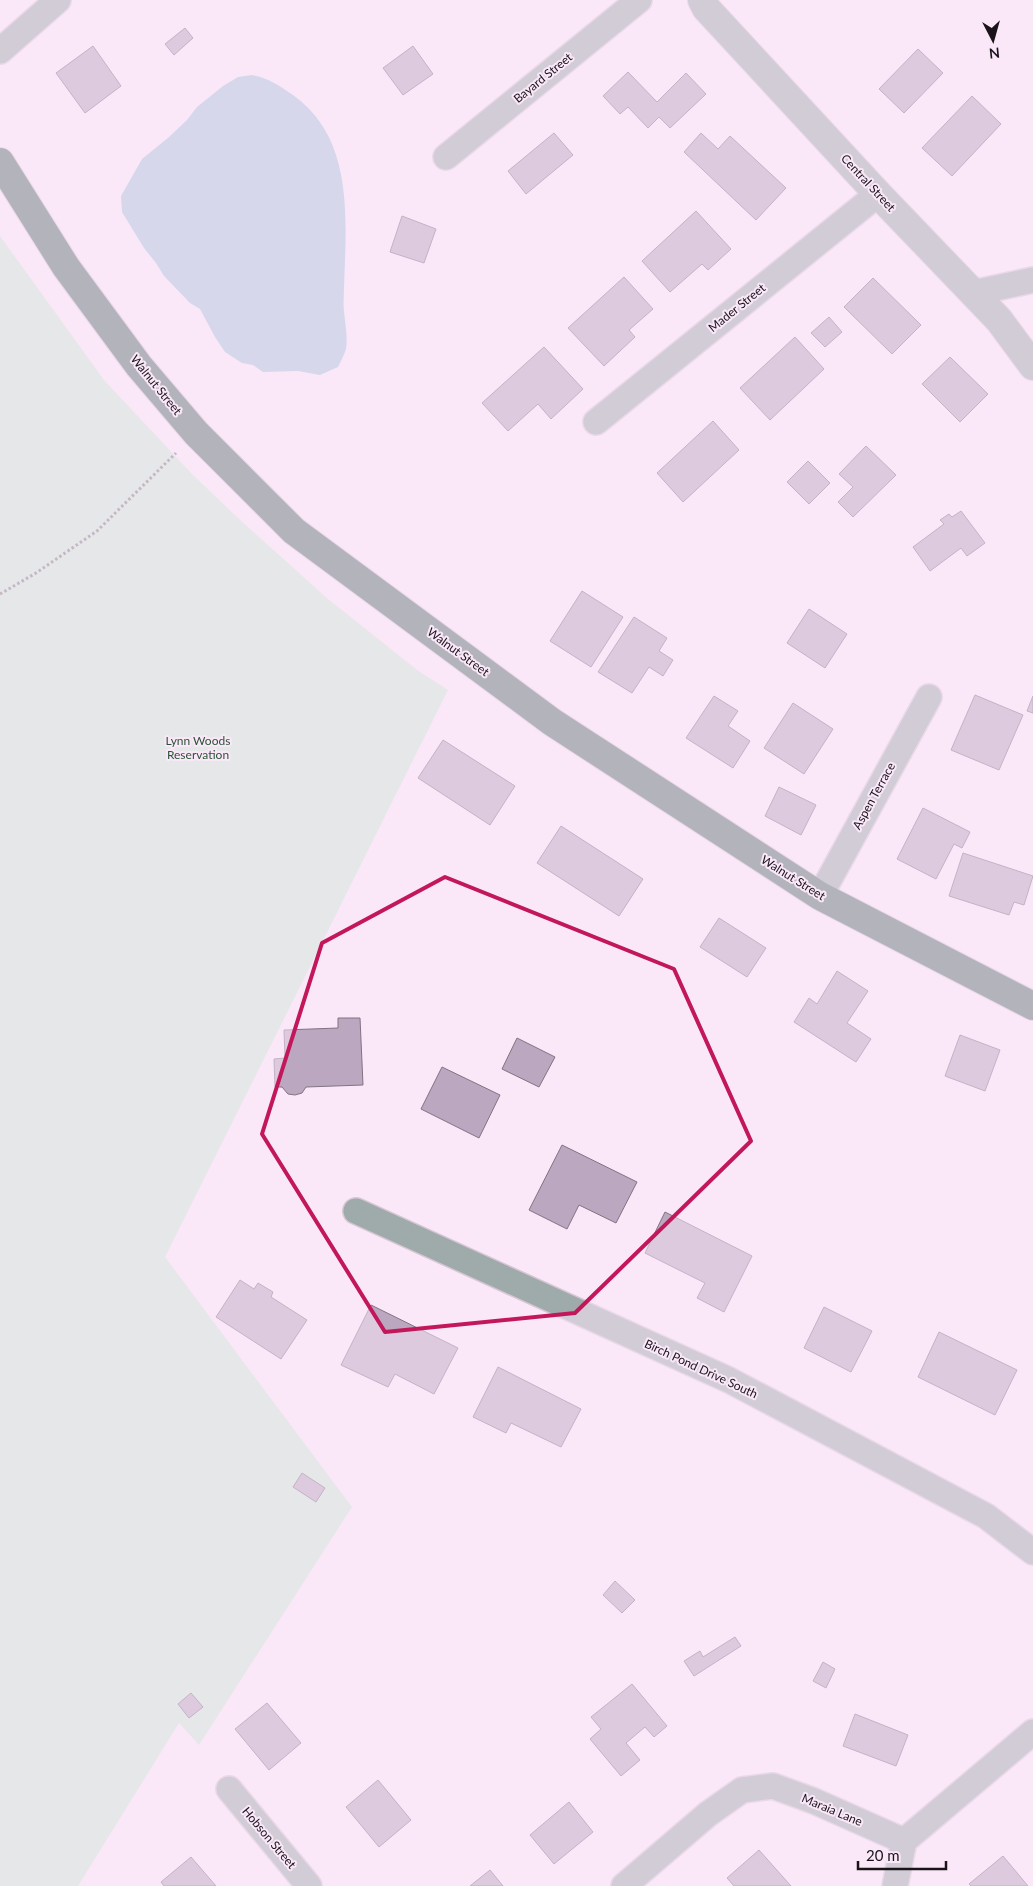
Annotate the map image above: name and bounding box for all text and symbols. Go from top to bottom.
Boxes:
north arrow [968,15,1018,65]
text: N [988,44,1001,62]
street label: Bayard Street [510,49,576,106]
street label: Central Street [838,151,899,215]
street label: Mader Street [705,280,769,335]
street label: Walnut Street [128,352,186,418]
street label: Walnut Street [424,624,493,679]
park label: Lynn Woods Reservation [166,733,230,762]
street label: Aspen Terrace [849,760,898,832]
street label: Walnut Street [758,852,829,904]
street label: Birch Pond Drive South [642,1336,760,1401]
street label: Maraia Lane [800,1790,865,1829]
street label: Hobson Street [239,1804,300,1872]
scale bar [858,1838,946,1870]
text: 20 m [866,1846,900,1864]

